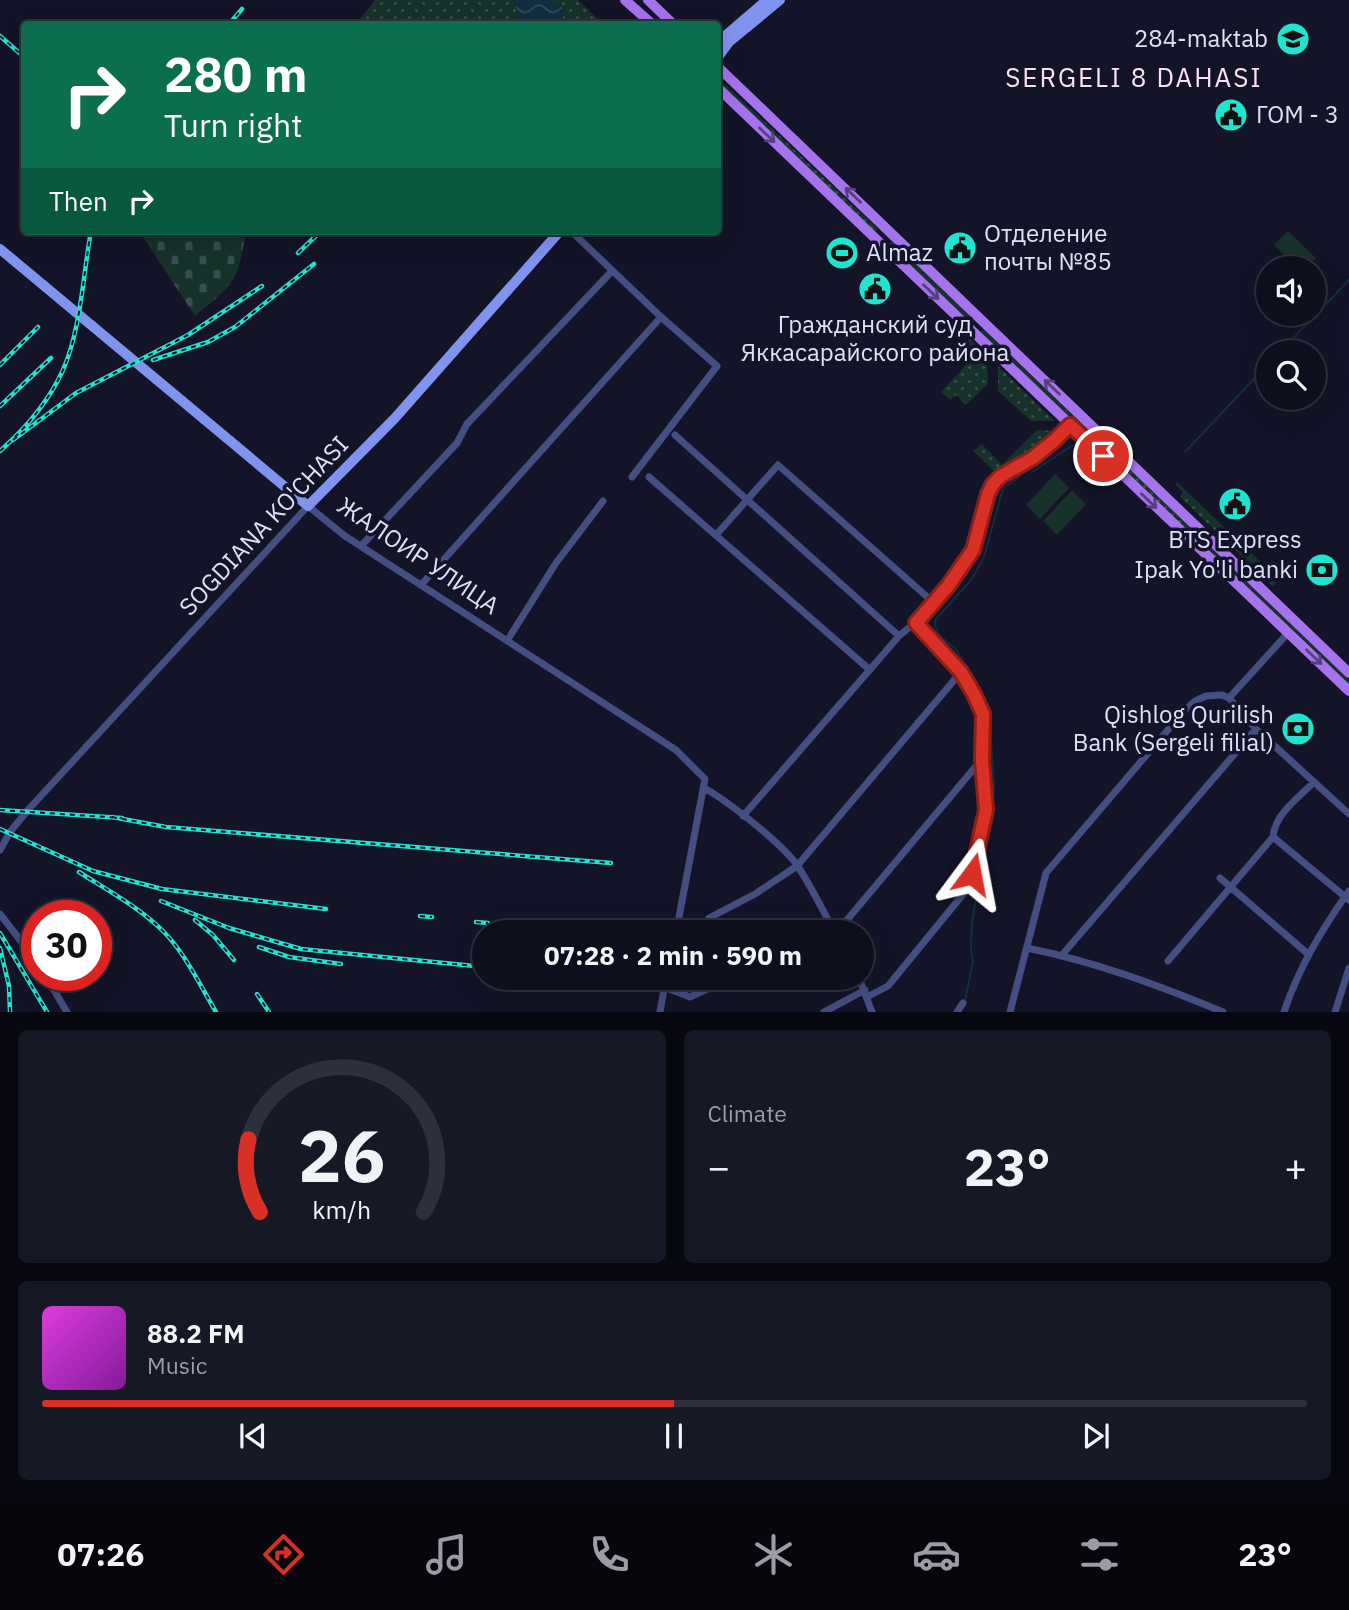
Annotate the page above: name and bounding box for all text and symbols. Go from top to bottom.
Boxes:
school or university icon: 284-maktab [1274,20,1312,58]
place label: 284-maktab [1134,22,1268,54]
text: 280 m [164,42,308,105]
icon: right [49,49,140,140]
district label: SERGELI 8 DAHASI [1005,60,1263,94]
public building icon: ГОМ - 3 [1212,96,1250,134]
place label: ГОМ - 3 [1256,98,1339,130]
text: Turn right [164,104,302,146]
one-way arrow [758,126,775,143]
icon: right [122,182,160,220]
text: Then [49,184,108,218]
one-way arrow [845,187,862,204]
place label: Отделение почты №85 [984,217,1112,277]
public building icon: Отделение почты №85 [941,229,979,267]
sports icon: Almaz [823,234,861,272]
place label: Almaz [866,236,933,268]
map controls [1256,256,1326,410]
button: sound [1256,256,1326,326]
public building icon: Гражданский суд Яккасарайского района [856,270,894,308]
one-way arrow [923,284,940,301]
place label: Гражданский суд Яккасарайского района [741,308,1010,368]
button: search [1256,340,1326,410]
one-way arrow [1044,378,1061,395]
pin [1073,426,1133,486]
street label: SOGDIANA KO'CHASI [172,429,355,622]
icon: arrive [1084,437,1122,475]
public building icon: BTS Express [1216,485,1254,523]
street label: ЖАЛОИР УЛИЦА [331,489,506,621]
one-way arrow [1140,492,1157,509]
place label: BTS Express [1168,523,1302,555]
bank icon: Ipak Yo'li banki [1303,551,1341,589]
place label: Ipak Yo'li banki [1134,553,1298,585]
one-way arrow [1305,649,1323,665]
place label: Qishlog Qurilish Bank (Sergeli filial) [1073,698,1274,758]
bank icon: Qishlog Qurilish Bank (Sergeli filial) [1279,710,1317,748]
position arrow [935,837,1009,911]
speed limit sign: 30 [21,900,112,991]
text: 07:28 · 2 min · 590 m [544,938,802,972]
text: Climate [708,1098,787,1128]
text: 26 [298,1108,385,1203]
text: 23° [964,1133,1051,1200]
text: − [708,1142,730,1191]
text: + [1284,1142,1307,1191]
text: km/h [312,1193,371,1226]
text: 88.2 FM [147,1316,245,1350]
text: Music [147,1350,207,1380]
icon: previous [234,1417,272,1455]
icon: pause [655,1417,693,1455]
icon: next [1077,1417,1115,1455]
icon: directions [259,1530,308,1579]
icon: music [422,1530,471,1579]
icon: phone [585,1530,634,1579]
icon: climate [749,1530,798,1579]
icon: car [912,1530,961,1579]
icon: filters [1075,1530,1124,1579]
text: 07:26 [57,1533,145,1575]
text: 23° [1238,1533,1292,1575]

